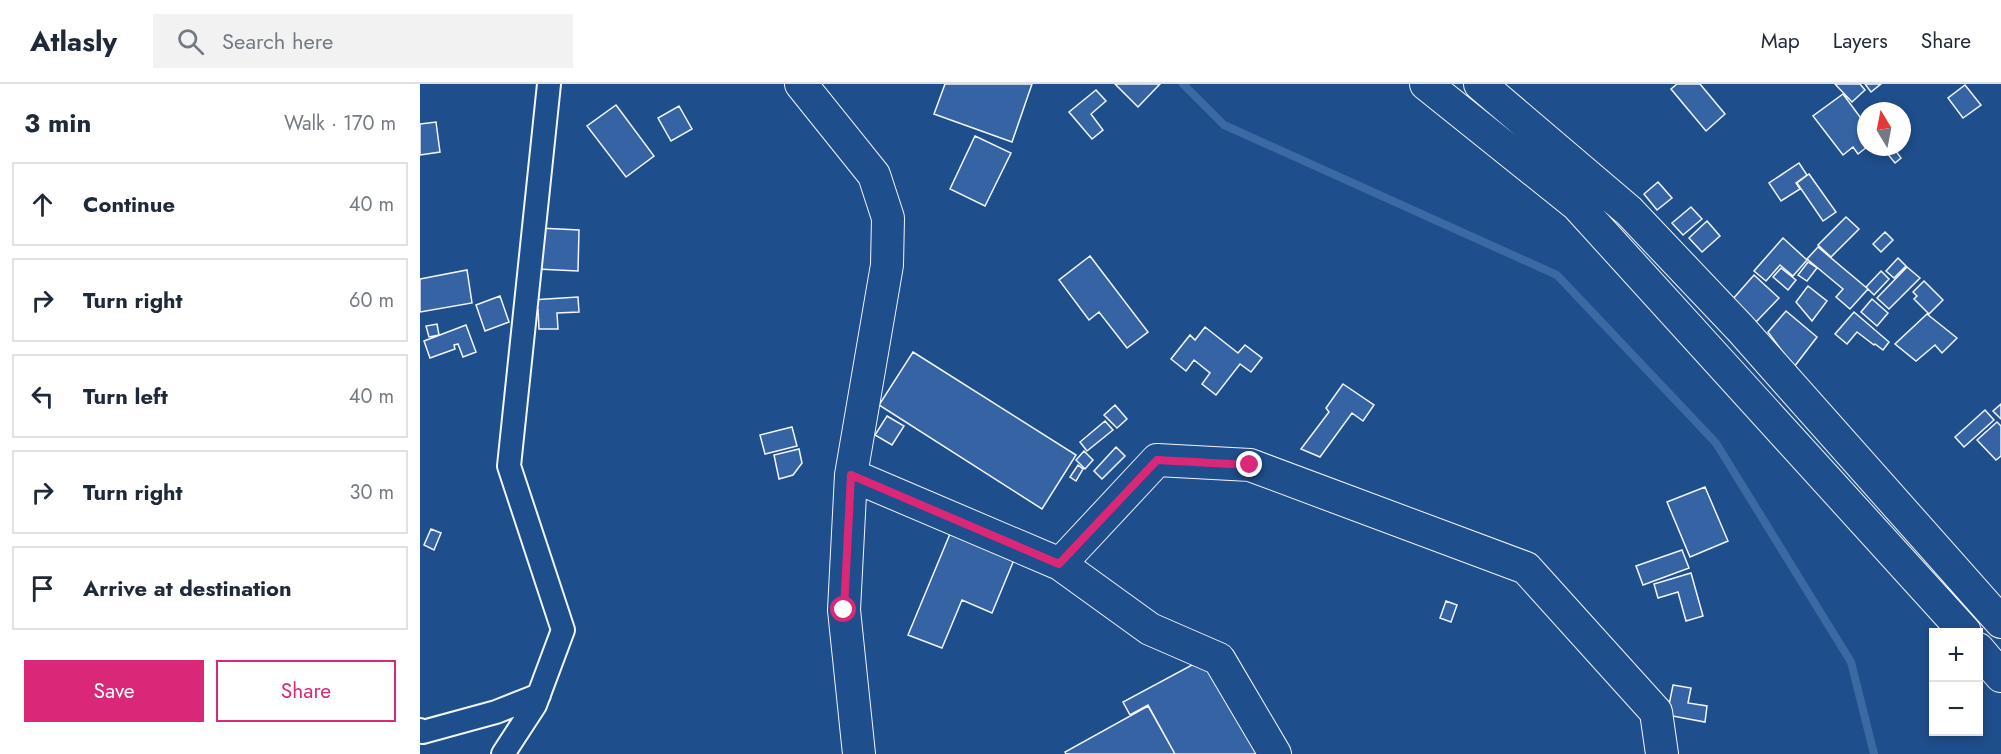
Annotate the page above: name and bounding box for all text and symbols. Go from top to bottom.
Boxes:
search box [153,14,573,68]
text: Atlasly [30,21,117,62]
icon: search [174,25,207,58]
text: Search here [222,25,333,57]
text: Map [1761,26,1800,56]
text: Layers [1833,26,1888,56]
text: Share [1921,26,1971,56]
north arrow [1857,102,1911,156]
text: 3 min [24,104,91,142]
text: Walk · 170 m [284,109,396,138]
icon: ahead [26,188,59,221]
text: Continue [83,188,175,220]
text: 40 m [349,190,394,219]
icon: right [26,284,59,317]
text: Turn right [83,284,183,316]
text: 60 m [349,286,394,315]
icon: left [26,380,59,413]
text: Turn left [83,380,168,412]
text: 40 m [349,382,394,411]
route end [1236,451,1262,477]
icon: right [26,476,59,509]
text: Turn right [83,476,183,508]
text: 30 m [349,478,394,507]
icon: arrive [26,572,59,605]
text: Arrive at destination [83,572,292,604]
route start [830,596,856,622]
map controls [1929,628,1983,736]
button: + [1929,628,1983,682]
button: Save [24,660,204,722]
button: Share [216,660,396,722]
button: − [1929,682,1983,736]

